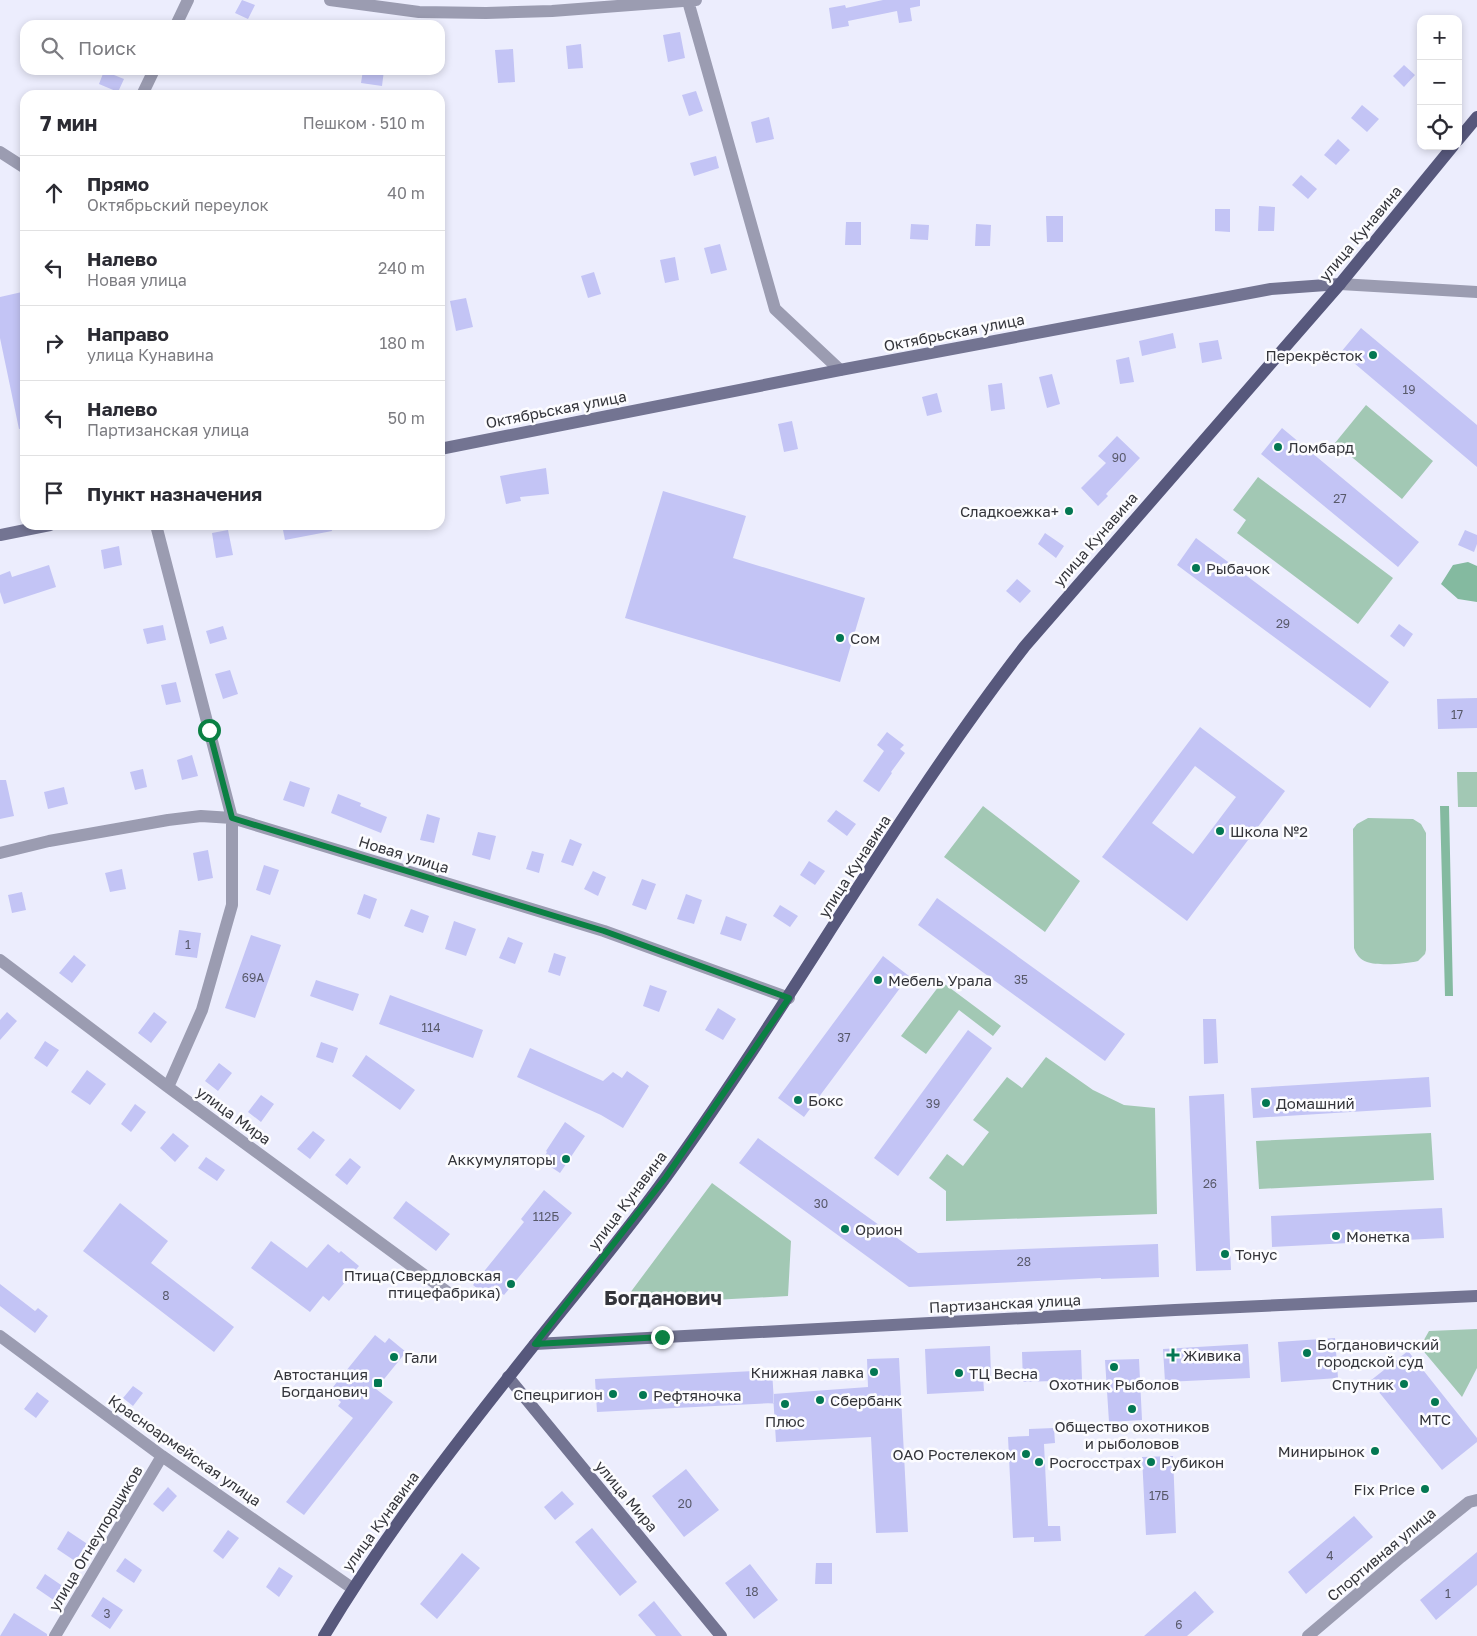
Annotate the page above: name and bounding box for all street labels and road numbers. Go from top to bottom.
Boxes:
street label: улица Кунавина [1315,182,1405,284]
street label: Октябрьская улица [882,310,1026,354]
street label: Октябрьская улица [484,387,628,431]
street label: улица Кунавина [1049,488,1141,590]
street label: улица Кунавина [814,811,894,921]
street label: Новая улица [357,832,451,876]
street label: улица Мира [193,1082,275,1148]
street label: улица Кунавина [584,1147,670,1253]
street label: Партизанская улица [929,1290,1081,1316]
street label: Красноармейская улица [105,1390,265,1510]
street label: улица Мира [592,1457,662,1535]
street label: улица Огнеупорщиков [44,1462,146,1614]
street label: улица Кунавина [338,1468,422,1574]
street label: Спортивная улица [1323,1503,1439,1605]

